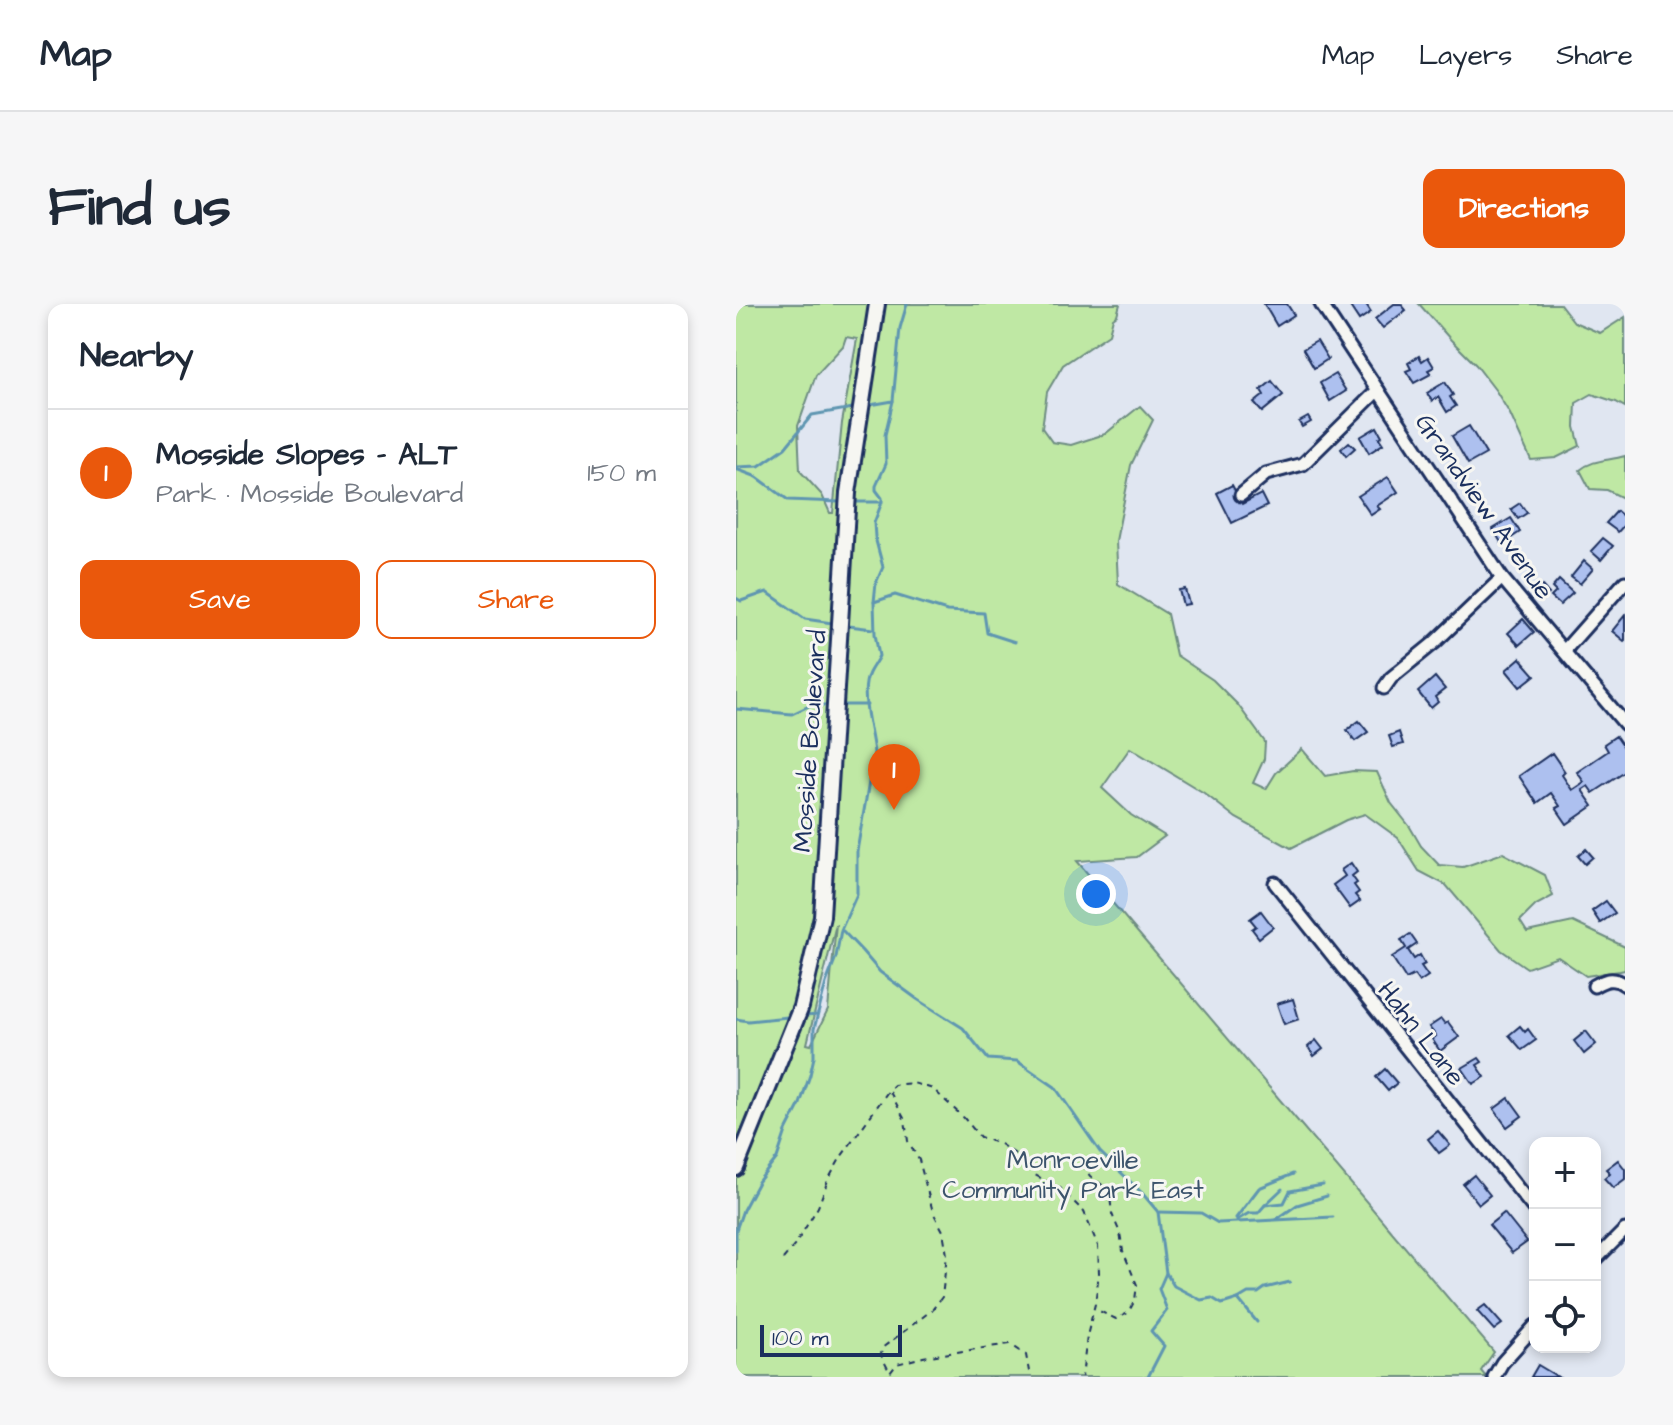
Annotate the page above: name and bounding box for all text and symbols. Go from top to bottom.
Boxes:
text: Map [40,29,112,81]
text: Map [1322,36,1375,75]
text: Layers [1419,36,1512,75]
text: Share [1556,36,1633,75]
text: Find us [48,169,231,247]
button: Directions [1423,169,1625,248]
text: Nearby [80,332,194,380]
street label: Grandview Avenue [1407,406,1562,607]
text: Mosside Slopes - ALT [156,434,457,476]
text: 1 [104,455,108,491]
text: 150 m [587,455,656,491]
text: Park · Mosside Boulevard [156,476,463,512]
button: Save [80,560,360,639]
button: Share [376,560,656,639]
street label: Mosside Boulevard [784,629,836,853]
pin: 1 [868,744,920,810]
your location [1076,874,1116,914]
street label: Hahn Lane [1369,974,1473,1093]
map controls [1529,1137,1601,1353]
button: + [1529,1137,1601,1209]
park label: Monroeville Community Park East [942,1142,1204,1210]
button: − [1529,1209,1601,1281]
button: locate [1529,1281,1601,1353]
scale bar [760,1321,902,1357]
text: 100 m [772,1323,829,1354]

